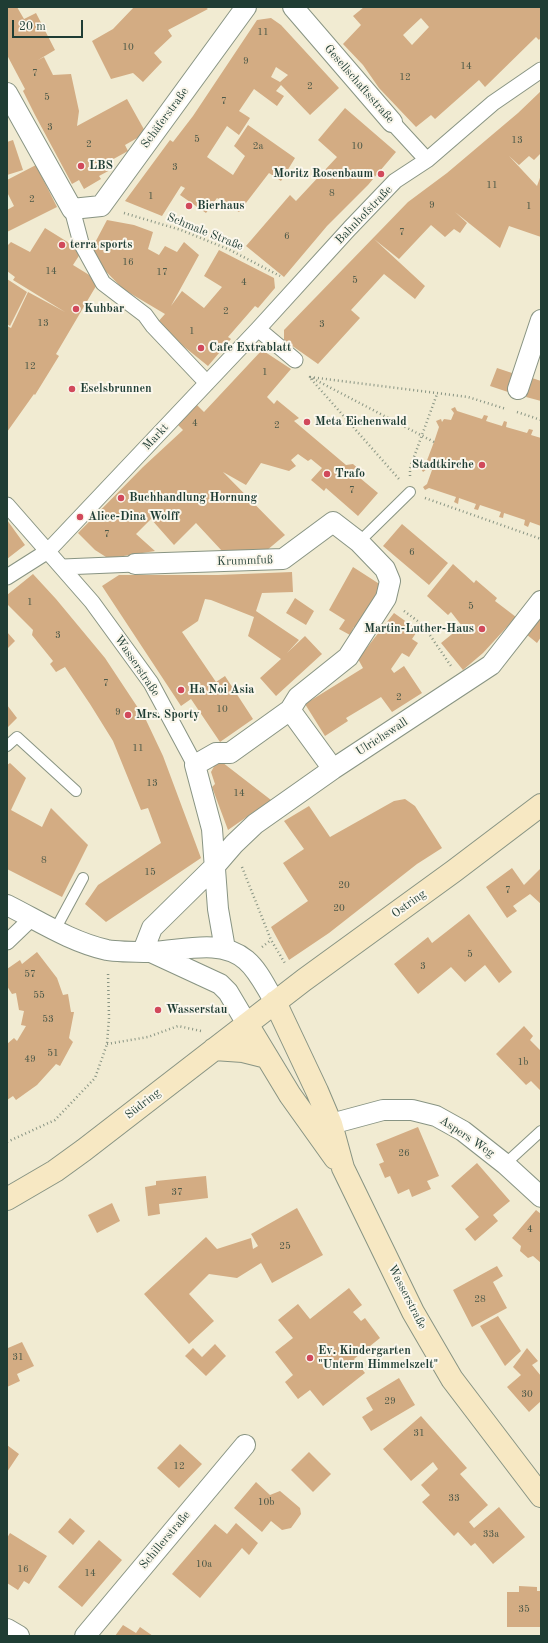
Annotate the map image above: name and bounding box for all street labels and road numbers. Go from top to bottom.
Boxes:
street label: Gesellschaftsstraße [321,42,397,126]
street label: Schäferstraße [138,85,192,151]
street label: Bahnhofstraße [333,183,395,247]
street label: Schmale Straße [165,210,245,254]
street label: Markt [140,421,172,453]
street label: Krummfuß [217,553,273,569]
street label: Wasserstraße [111,633,163,699]
street label: Ulrichswall [353,715,411,759]
street label: Ostring [389,887,429,921]
street label: Südring [122,1086,164,1122]
street label: Aspers Weg [437,1113,497,1161]
street label: Wasserstraße [385,1262,429,1332]
street label: Schillerstraße [137,1508,193,1572]

